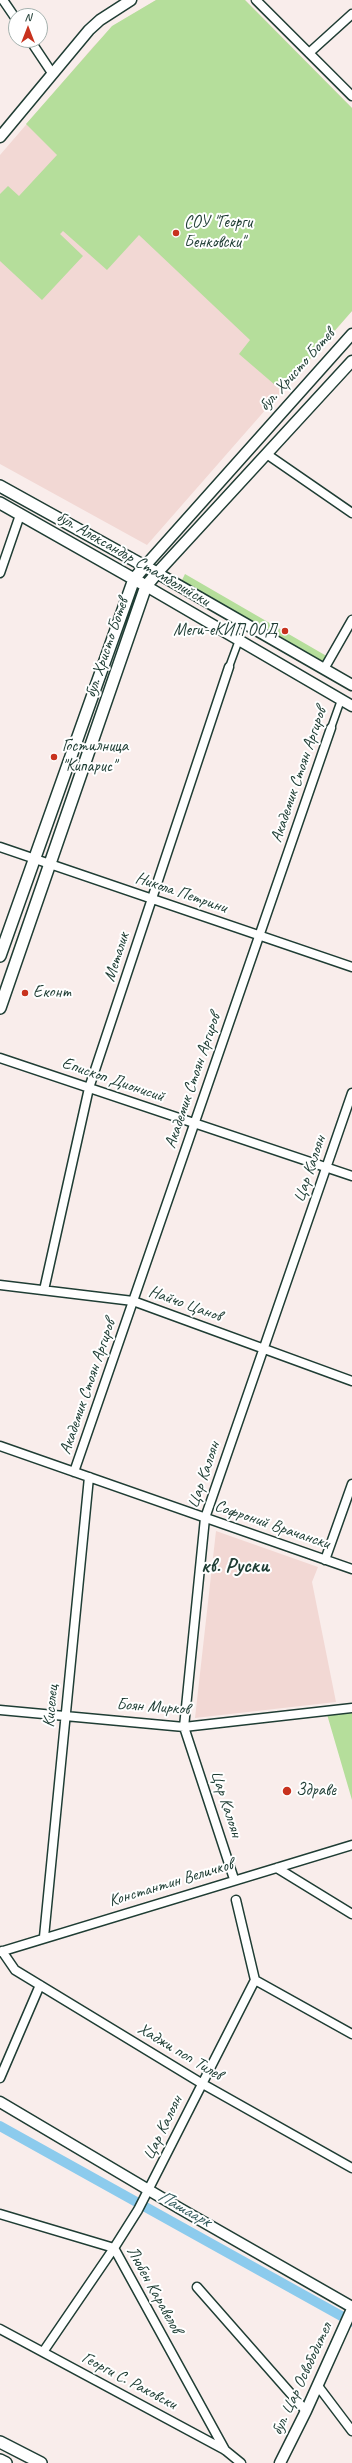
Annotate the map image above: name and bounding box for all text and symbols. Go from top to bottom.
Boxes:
north arrow [8,8,48,48]
text: N [25,10,31,24]
place label: СОУ "Георги Бенковски" [184,213,252,253]
marker: СОУ "Георги Бенковски" [171,228,181,238]
street label: бул. Христо Ботев [255,325,339,415]
street label: бул. Александър Стамболийски [53,507,213,611]
street label: бул. Христо Ботев [80,596,134,700]
place label: Меги-еКИП ООД [173,621,277,641]
marker: Меги-еКИП ООД [280,626,290,636]
street label: Академик Стоян Аргиров [266,705,332,845]
place label: Гостилница "Кипарис" [62,737,128,777]
marker: Гостилница "Кипарис" [49,752,59,762]
street label: Никола Петрини [133,868,229,918]
street label: Металик [99,930,135,984]
place label: Еконт [33,983,71,1003]
marker: Еконт [20,988,30,998]
street label: Академик Стоян Аргиров [160,1011,226,1151]
street label: Епископ Дионисий [59,1053,167,1107]
street label: Цар Калоян [289,1133,331,1205]
street label: Найчо Цанов [146,1281,224,1327]
street label: Академик Стоян Аргиров [55,1317,121,1457]
street label: Цар Калоян [183,1439,225,1511]
street label: Софроний Врачански [212,1496,332,1554]
district label: кв. Руски [201,1553,269,1579]
street label: Киселец [39,1684,63,1728]
street label: Боян Мирков [116,1694,190,1720]
street label: Цар Калоян [206,1768,246,1840]
place label: Здраве [296,1781,336,1801]
marker: Здраве [281,1785,293,1797]
street label: Константин Величков [106,1854,236,1912]
street label: Хаджи поп Тилев [134,2019,226,2085]
street label: Цар Калоян [139,2092,187,2164]
water label: Пашаарк [154,2186,214,2232]
street label: Любен Каравелов [122,2243,186,2337]
street label: бул. Цар Освободител [267,2319,337,2439]
street label: Георги С. Раковски [78,2347,180,2415]

